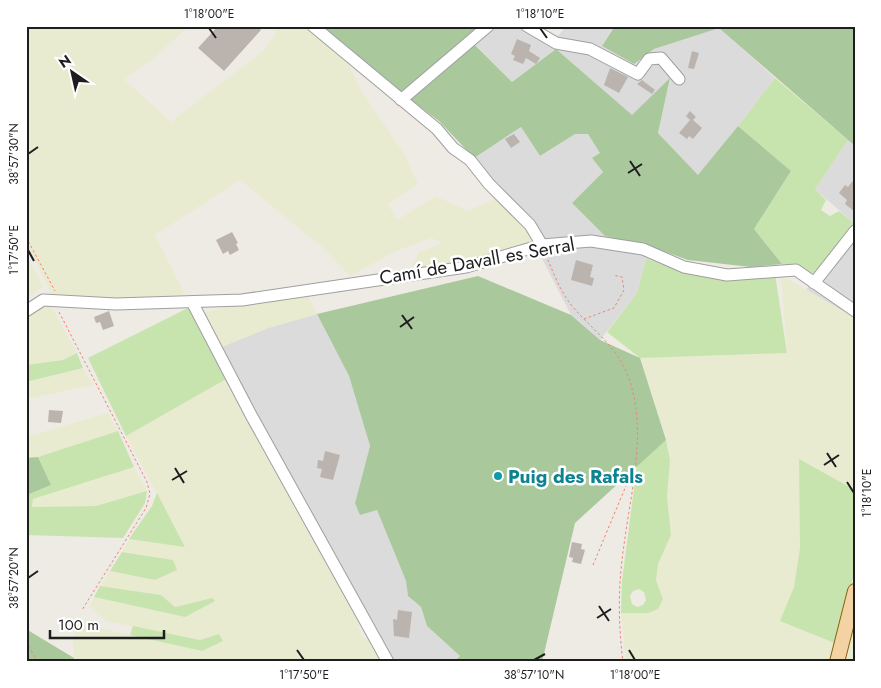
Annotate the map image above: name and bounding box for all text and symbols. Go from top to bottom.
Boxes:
text: 1°18'00"E [184,5,234,23]
text: 1°18'10"E [516,5,564,23]
north arrow [48,48,98,98]
text: N [55,50,75,73]
text: 38°57'30"N [5,123,23,185]
text: 1°17'50"E [5,225,23,275]
street label: Camí de Davall es Serral [377,231,577,291]
place label: Puig des Rafals [508,463,643,490]
text: 1°18'10"E [858,469,876,517]
marker: Puig des Rafals [492,470,504,482]
text: 38°57'20"N [5,547,23,609]
scale bar [50,608,164,640]
text: 100 m [58,614,99,636]
text: 1°17'50"E [279,666,329,684]
text: 38°57'10"N [504,666,564,684]
text: 1°18'00"E [610,666,660,684]

